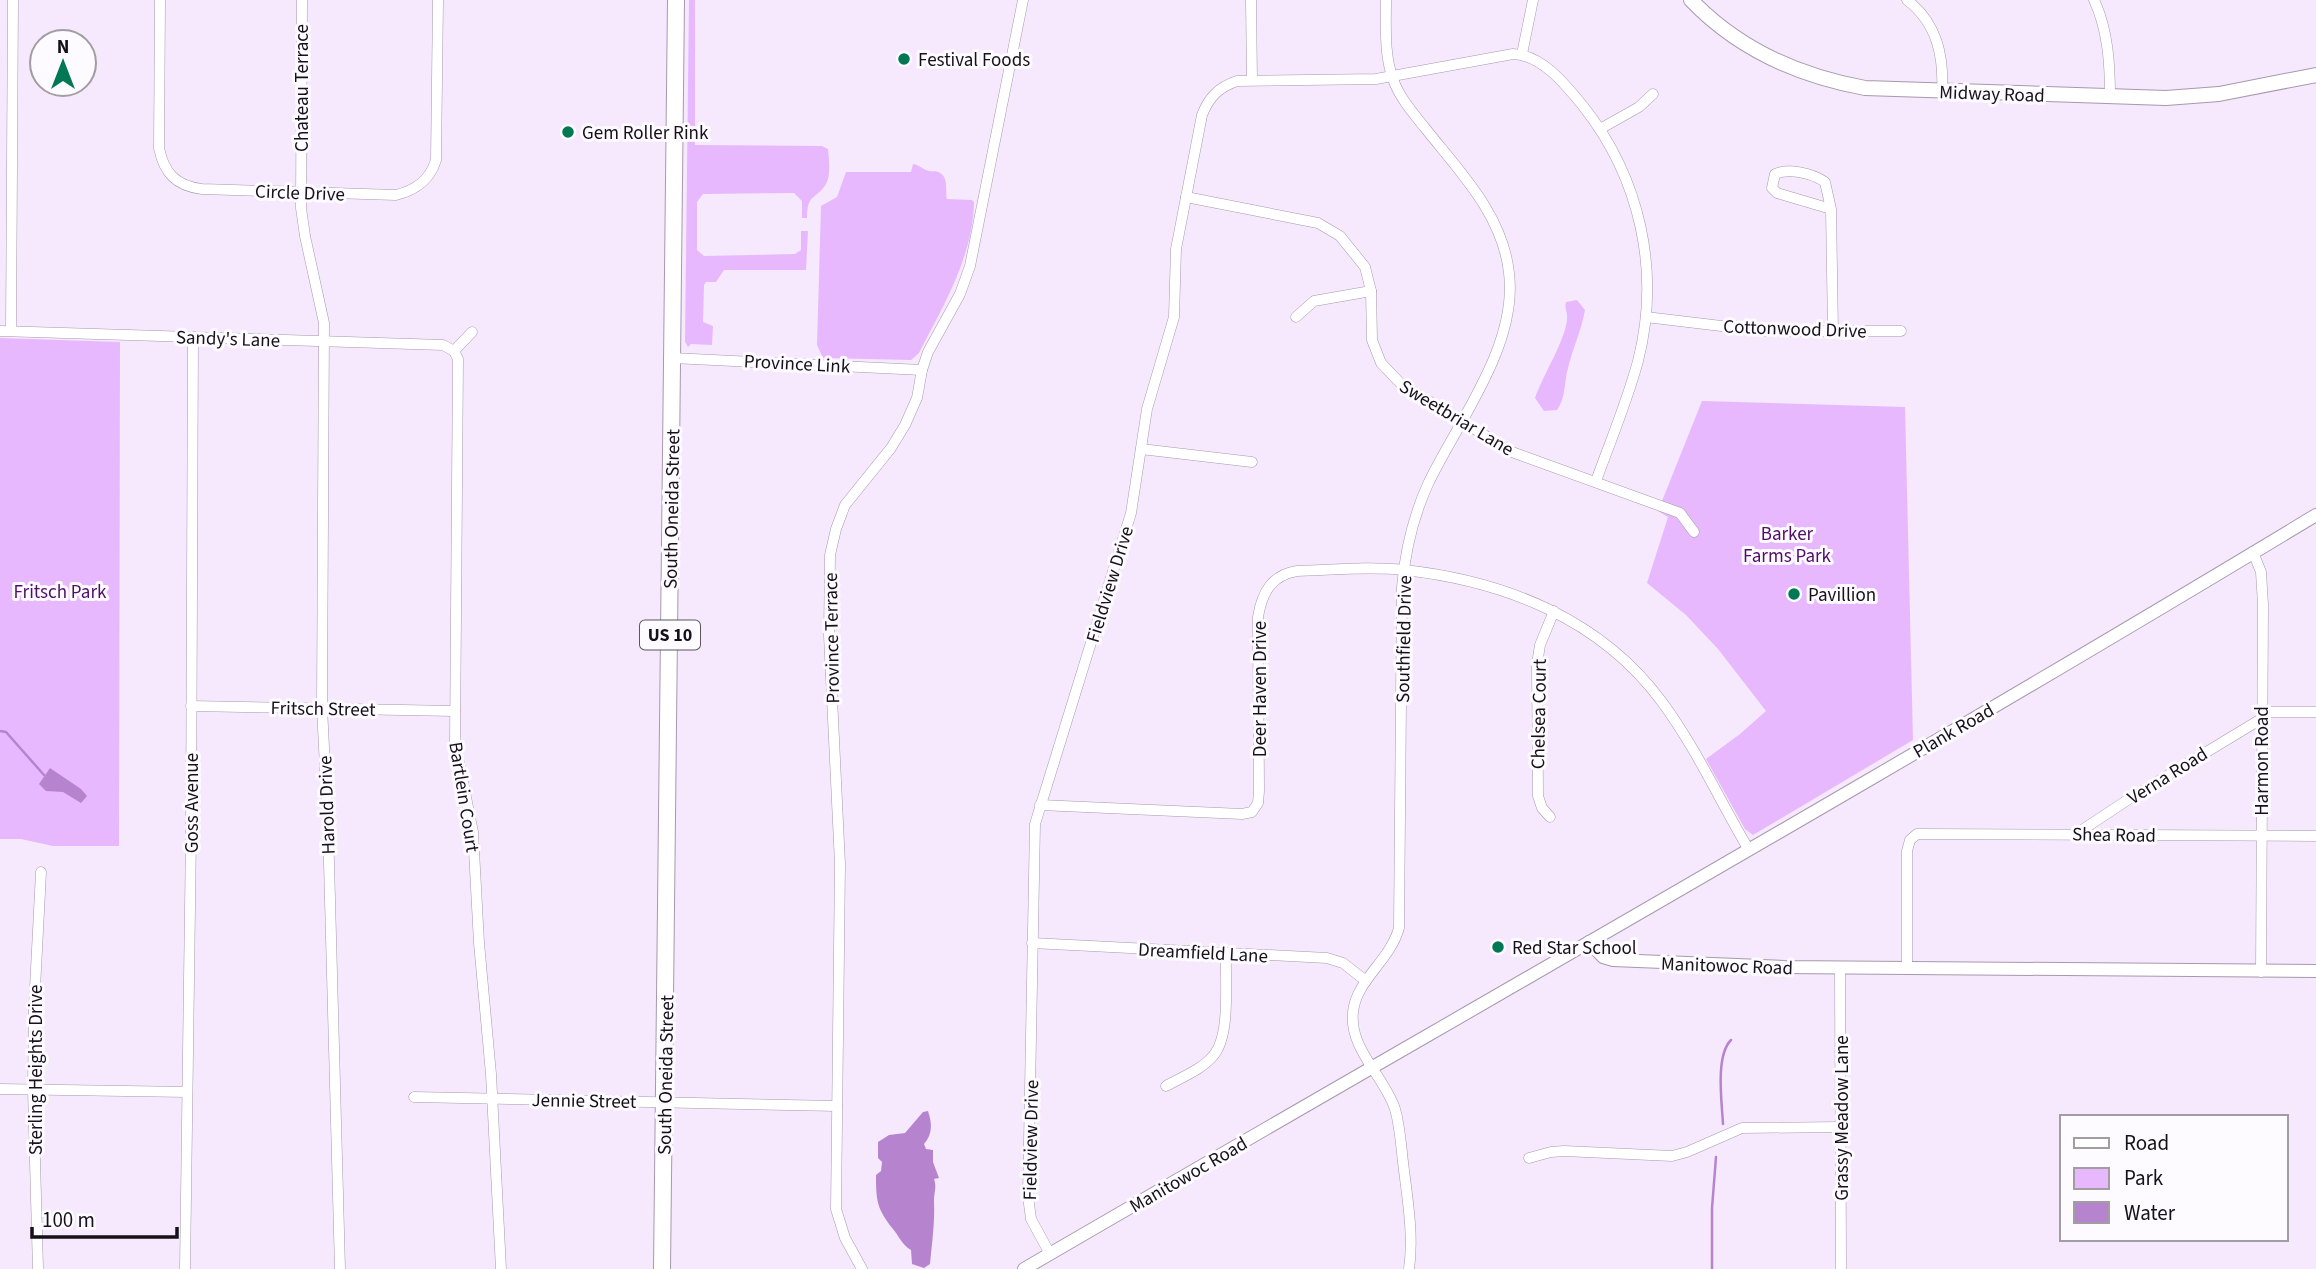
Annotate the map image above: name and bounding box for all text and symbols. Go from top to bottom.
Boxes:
street label: Chateau Terrace [289,24,316,152]
north arrow [28,28,98,98]
text: N [57,34,69,61]
place label: Festival Foods [918,47,1030,74]
marker: Festival Foods [896,51,912,67]
street label: Midway Road [1939,79,2045,110]
place label: Gem Roller Rink [582,120,709,147]
marker: Gem Roller Rink [560,124,576,140]
street label: Circle Drive [255,178,345,209]
street label: Cottonwood Drive [1723,314,1867,345]
street label: Sandy's Lane [175,324,281,355]
street label: Province Link [743,348,851,381]
street label: Sweetbriar Lane [1394,373,1519,463]
street label: South Oneida Street [658,428,687,589]
park label: Barker Farms Park [1743,521,1832,570]
street label: Fieldview Drive [1080,523,1141,646]
street label: Province Terrace [818,572,847,704]
street label: Southfield Drive [1390,575,1419,703]
park label: Fritsch Park [14,579,107,606]
place label: Pavillion [1808,582,1876,609]
marker: Pavillion [1786,586,1802,602]
road number: US 10 [640,620,700,650]
street label: Deer Haven Drive [1247,621,1274,757]
street label: Chelsea Court [1525,658,1554,769]
street label: Fritsch Street [270,695,376,724]
street label: Plank Road [1908,697,1999,765]
street label: Harmon Road [2249,706,2276,816]
street label: Bartlein Court [441,740,486,855]
street label: Verna Road [2122,741,2213,812]
street label: Goss Avenue [179,753,206,853]
street label: Harold Drive [312,755,343,855]
street label: Shea Road [2072,821,2156,850]
place label: Red Star School [1512,935,1637,962]
street label: Dreamfield Lane [1137,937,1269,970]
marker: Red Star School [1490,939,1506,955]
street label: Manitowoc Road [1661,951,1793,982]
street label: Sterling Heights Drive [23,985,50,1155]
street label: South Oneida Street [652,994,681,1155]
street label: Grassy Meadow Lane [1829,1035,1856,1201]
street label: Fieldview Drive [1017,1080,1046,1201]
street label: Jennie Street [531,1087,637,1116]
legend [2060,1115,2288,1241]
text: Road [2124,1128,2169,1158]
street label: Manitowoc Road [1125,1131,1253,1220]
text: Park [2124,1163,2164,1193]
scale bar [32,1196,177,1240]
text: Water [2124,1198,2176,1228]
text: 100 m [42,1205,95,1235]

